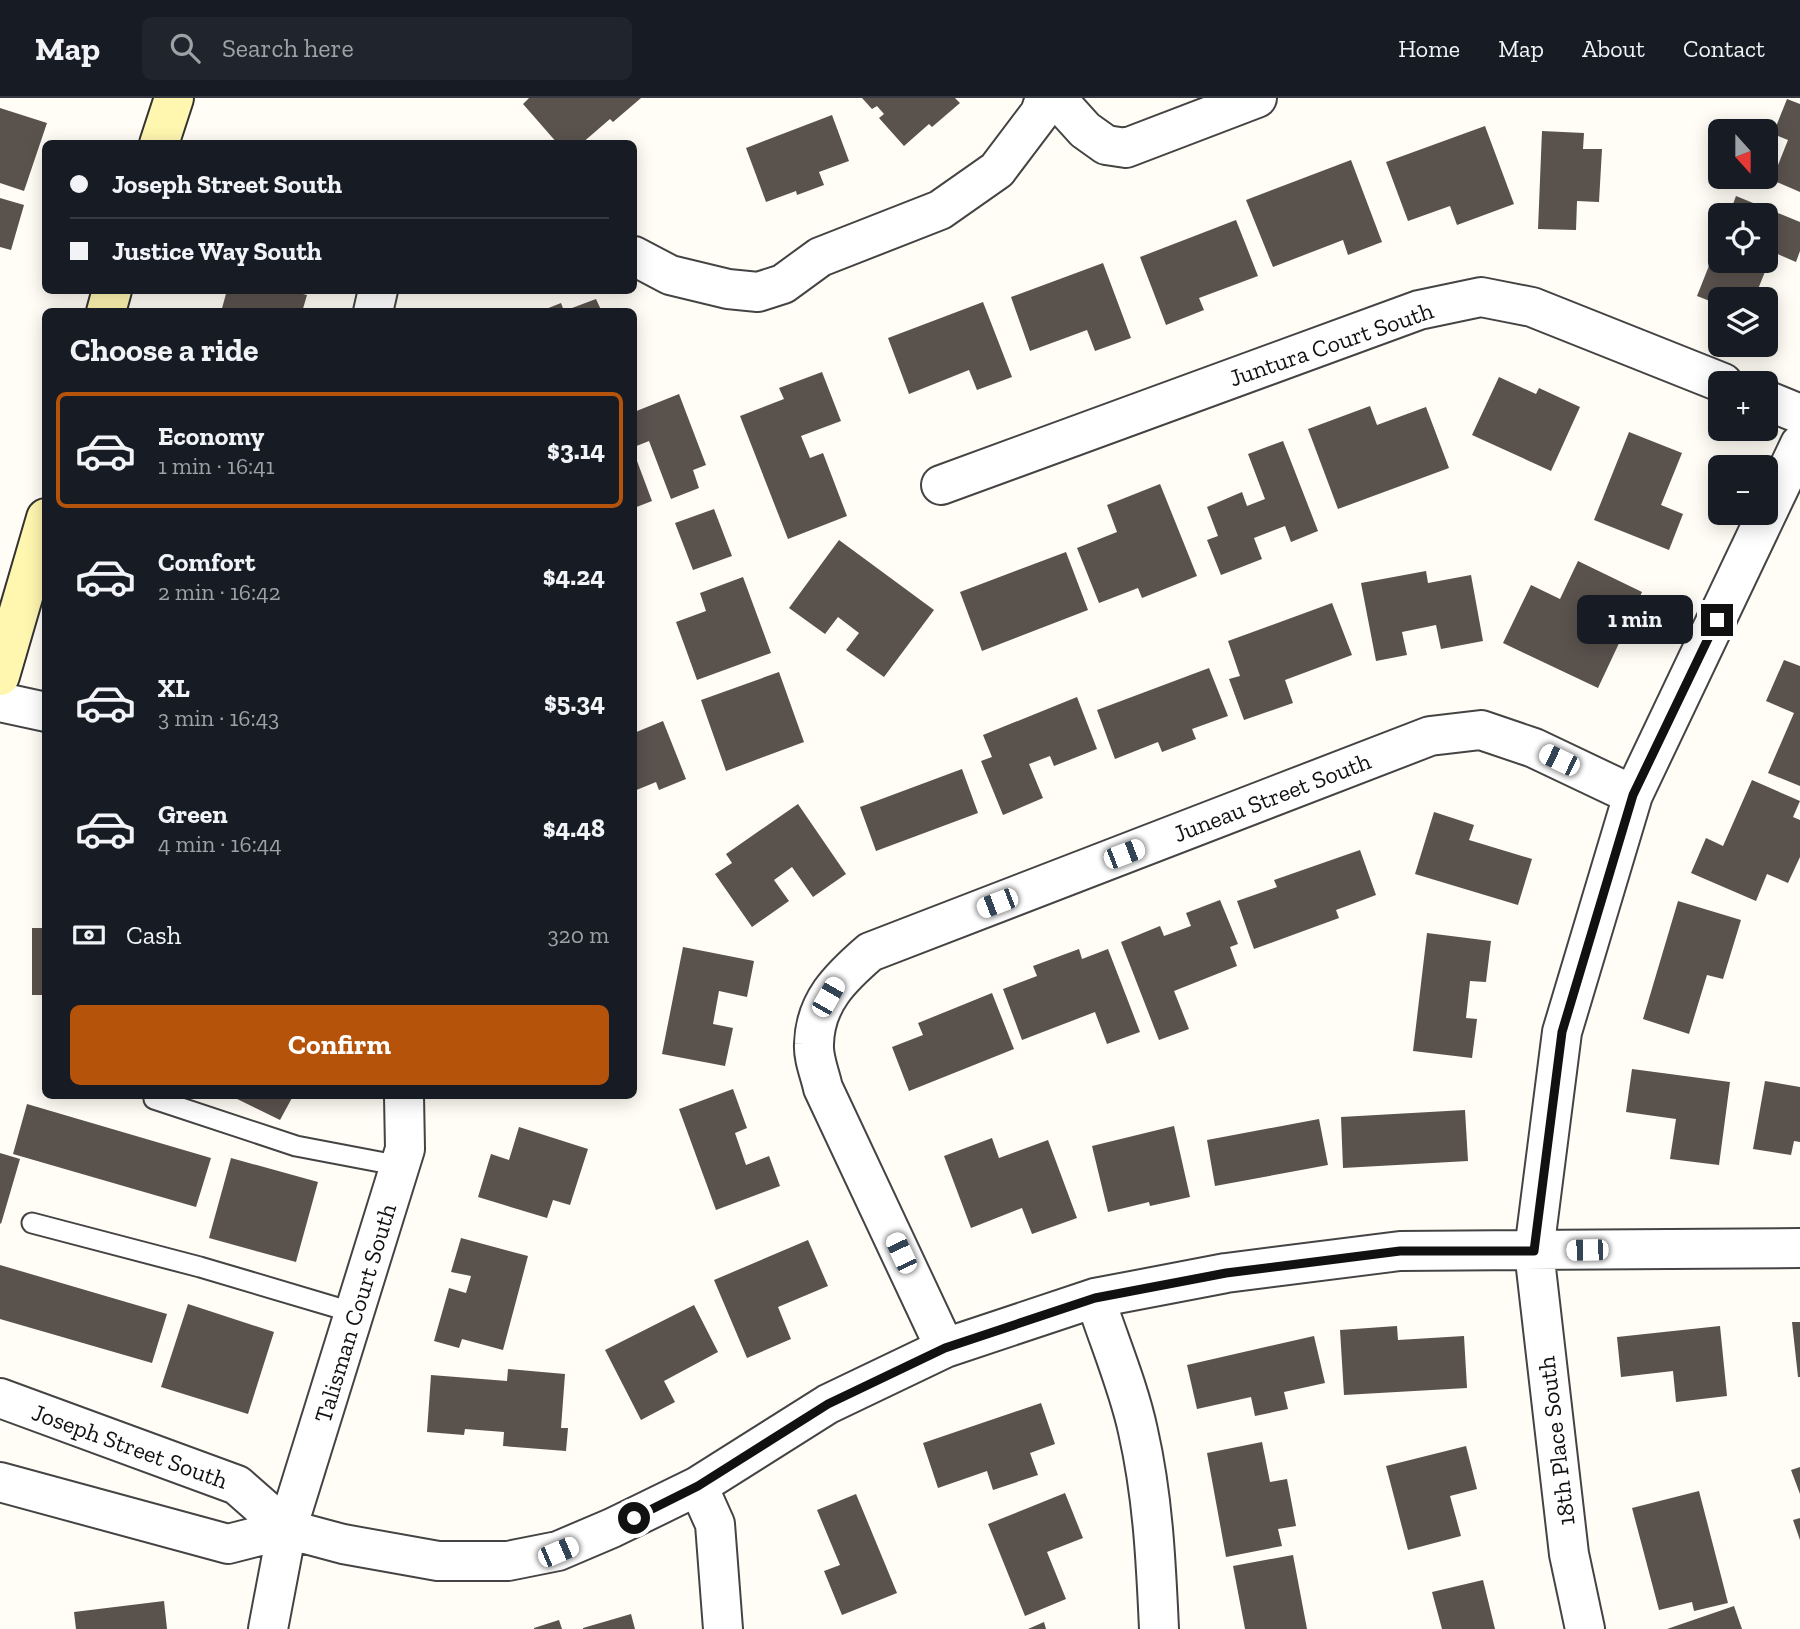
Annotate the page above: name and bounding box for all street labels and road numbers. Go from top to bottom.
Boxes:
street label: Juntura Court South [1225,295,1437,393]
street label: Juneau Street South [1169,746,1375,848]
street label: Talisman Court South [308,1199,402,1426]
street label: 18th Place South [1531,1354,1581,1527]
street label: Joseph Street South [28,1397,232,1495]

